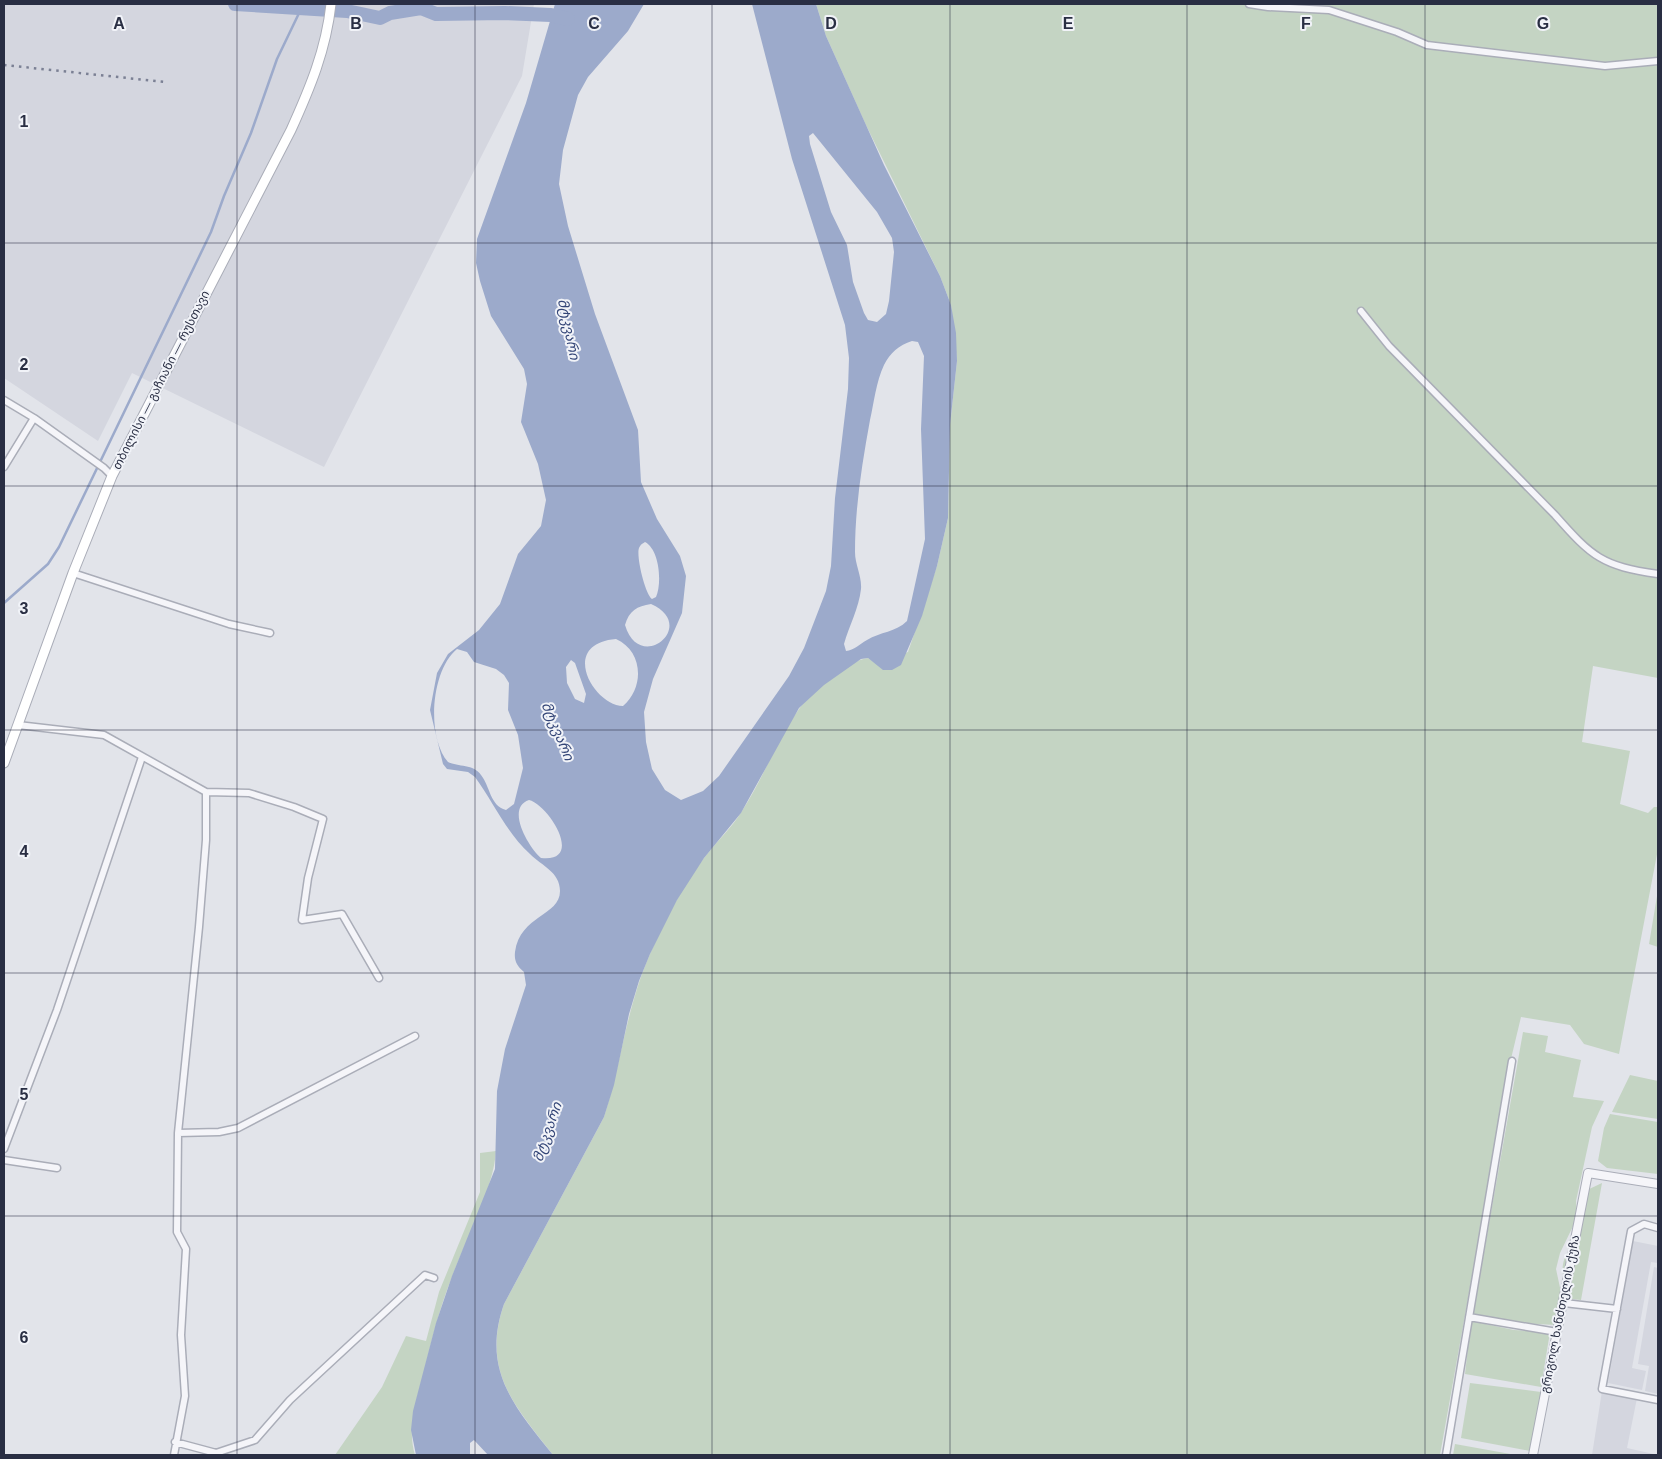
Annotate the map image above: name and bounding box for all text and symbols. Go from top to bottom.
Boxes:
text: A [113,15,125,32]
text: B [350,15,362,32]
text: C [588,15,600,32]
text: D [825,15,837,32]
text: E [1063,15,1074,32]
text: F [1301,15,1311,32]
text: G [1537,15,1549,32]
text: 1 [20,113,29,130]
street label: თბილისი — გაჩიანი — რუსთავი [110,288,213,472]
water label: მტკვარი [554,297,583,362]
text: 2 [20,356,29,373]
text: 3 [20,600,29,617]
water label: მტკვარი [538,699,578,764]
text: 4 [20,843,29,860]
text: 5 [20,1086,29,1103]
water label: მტკვარი [529,1099,566,1164]
street label: გრიგოლ ხანძთელის ქუჩა [1538,1234,1583,1394]
text: 6 [20,1329,29,1346]

